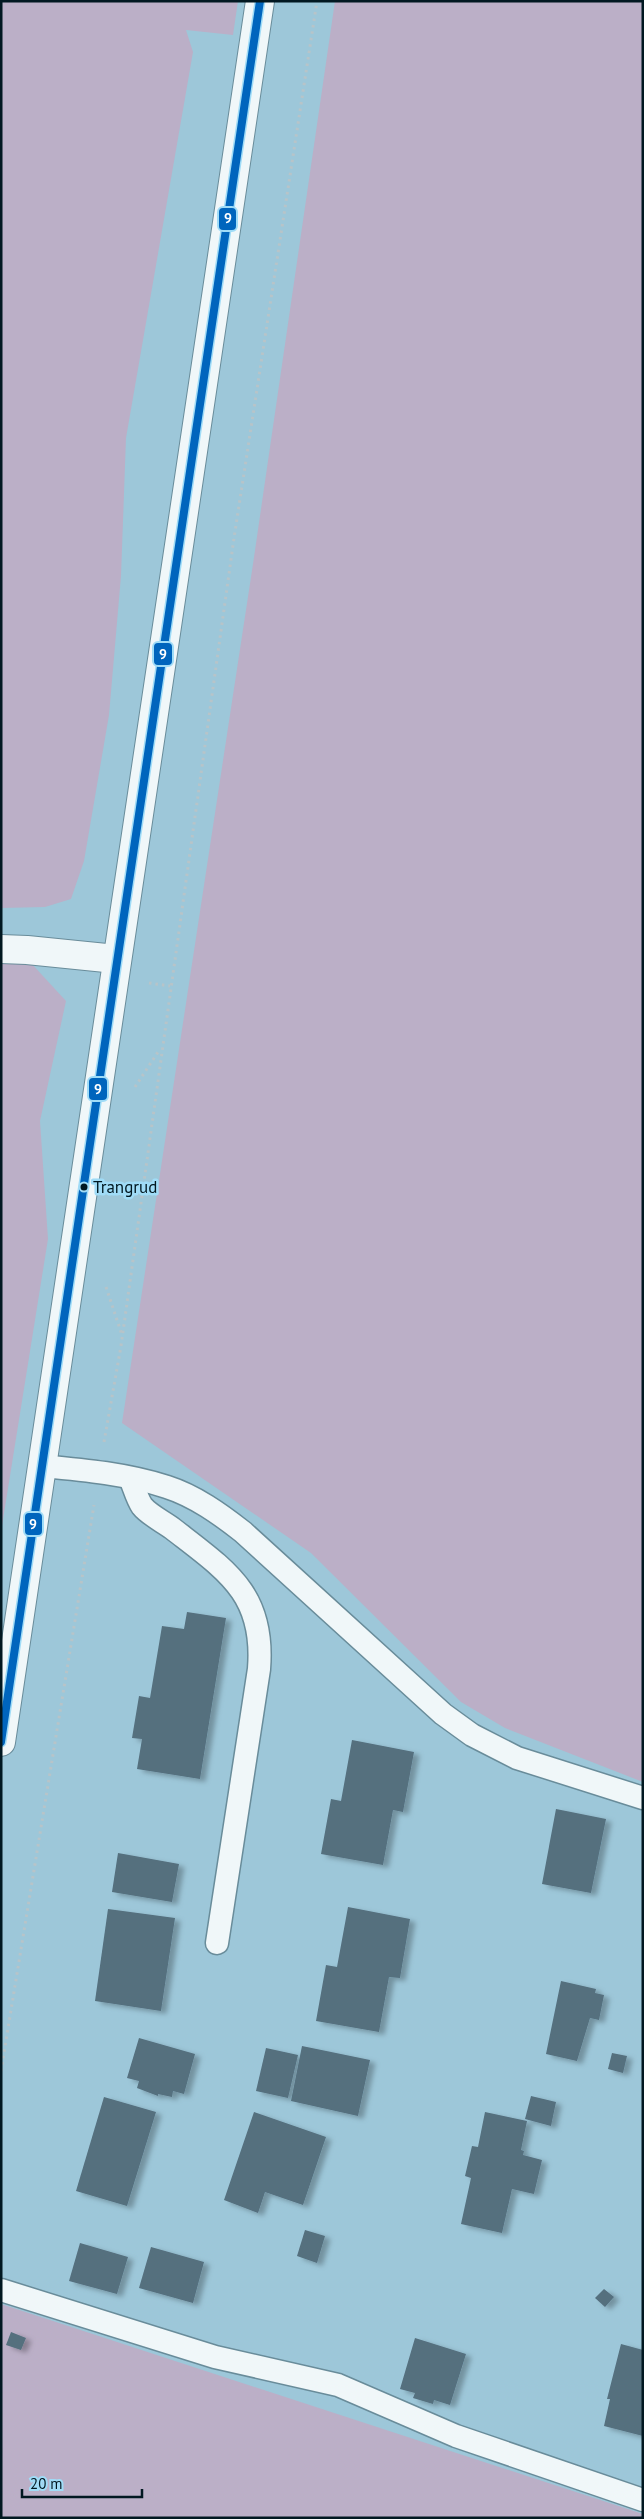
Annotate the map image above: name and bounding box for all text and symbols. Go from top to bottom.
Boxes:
line badge: 9 [218,207,237,231]
text: 9 [224,209,232,227]
line badge: 9 [153,642,173,666]
text: 9 [159,645,167,663]
line badge: 9 [88,1077,108,1101]
text: 9 [94,1080,102,1098]
place label: Trangrud [93,1176,157,1198]
marker: Trangrud [79,1182,89,1192]
line badge: 9 [24,1512,43,1536]
text: 9 [29,1515,37,1533]
scale bar [22,2466,142,2498]
text: 20 m [30,2474,63,2493]

